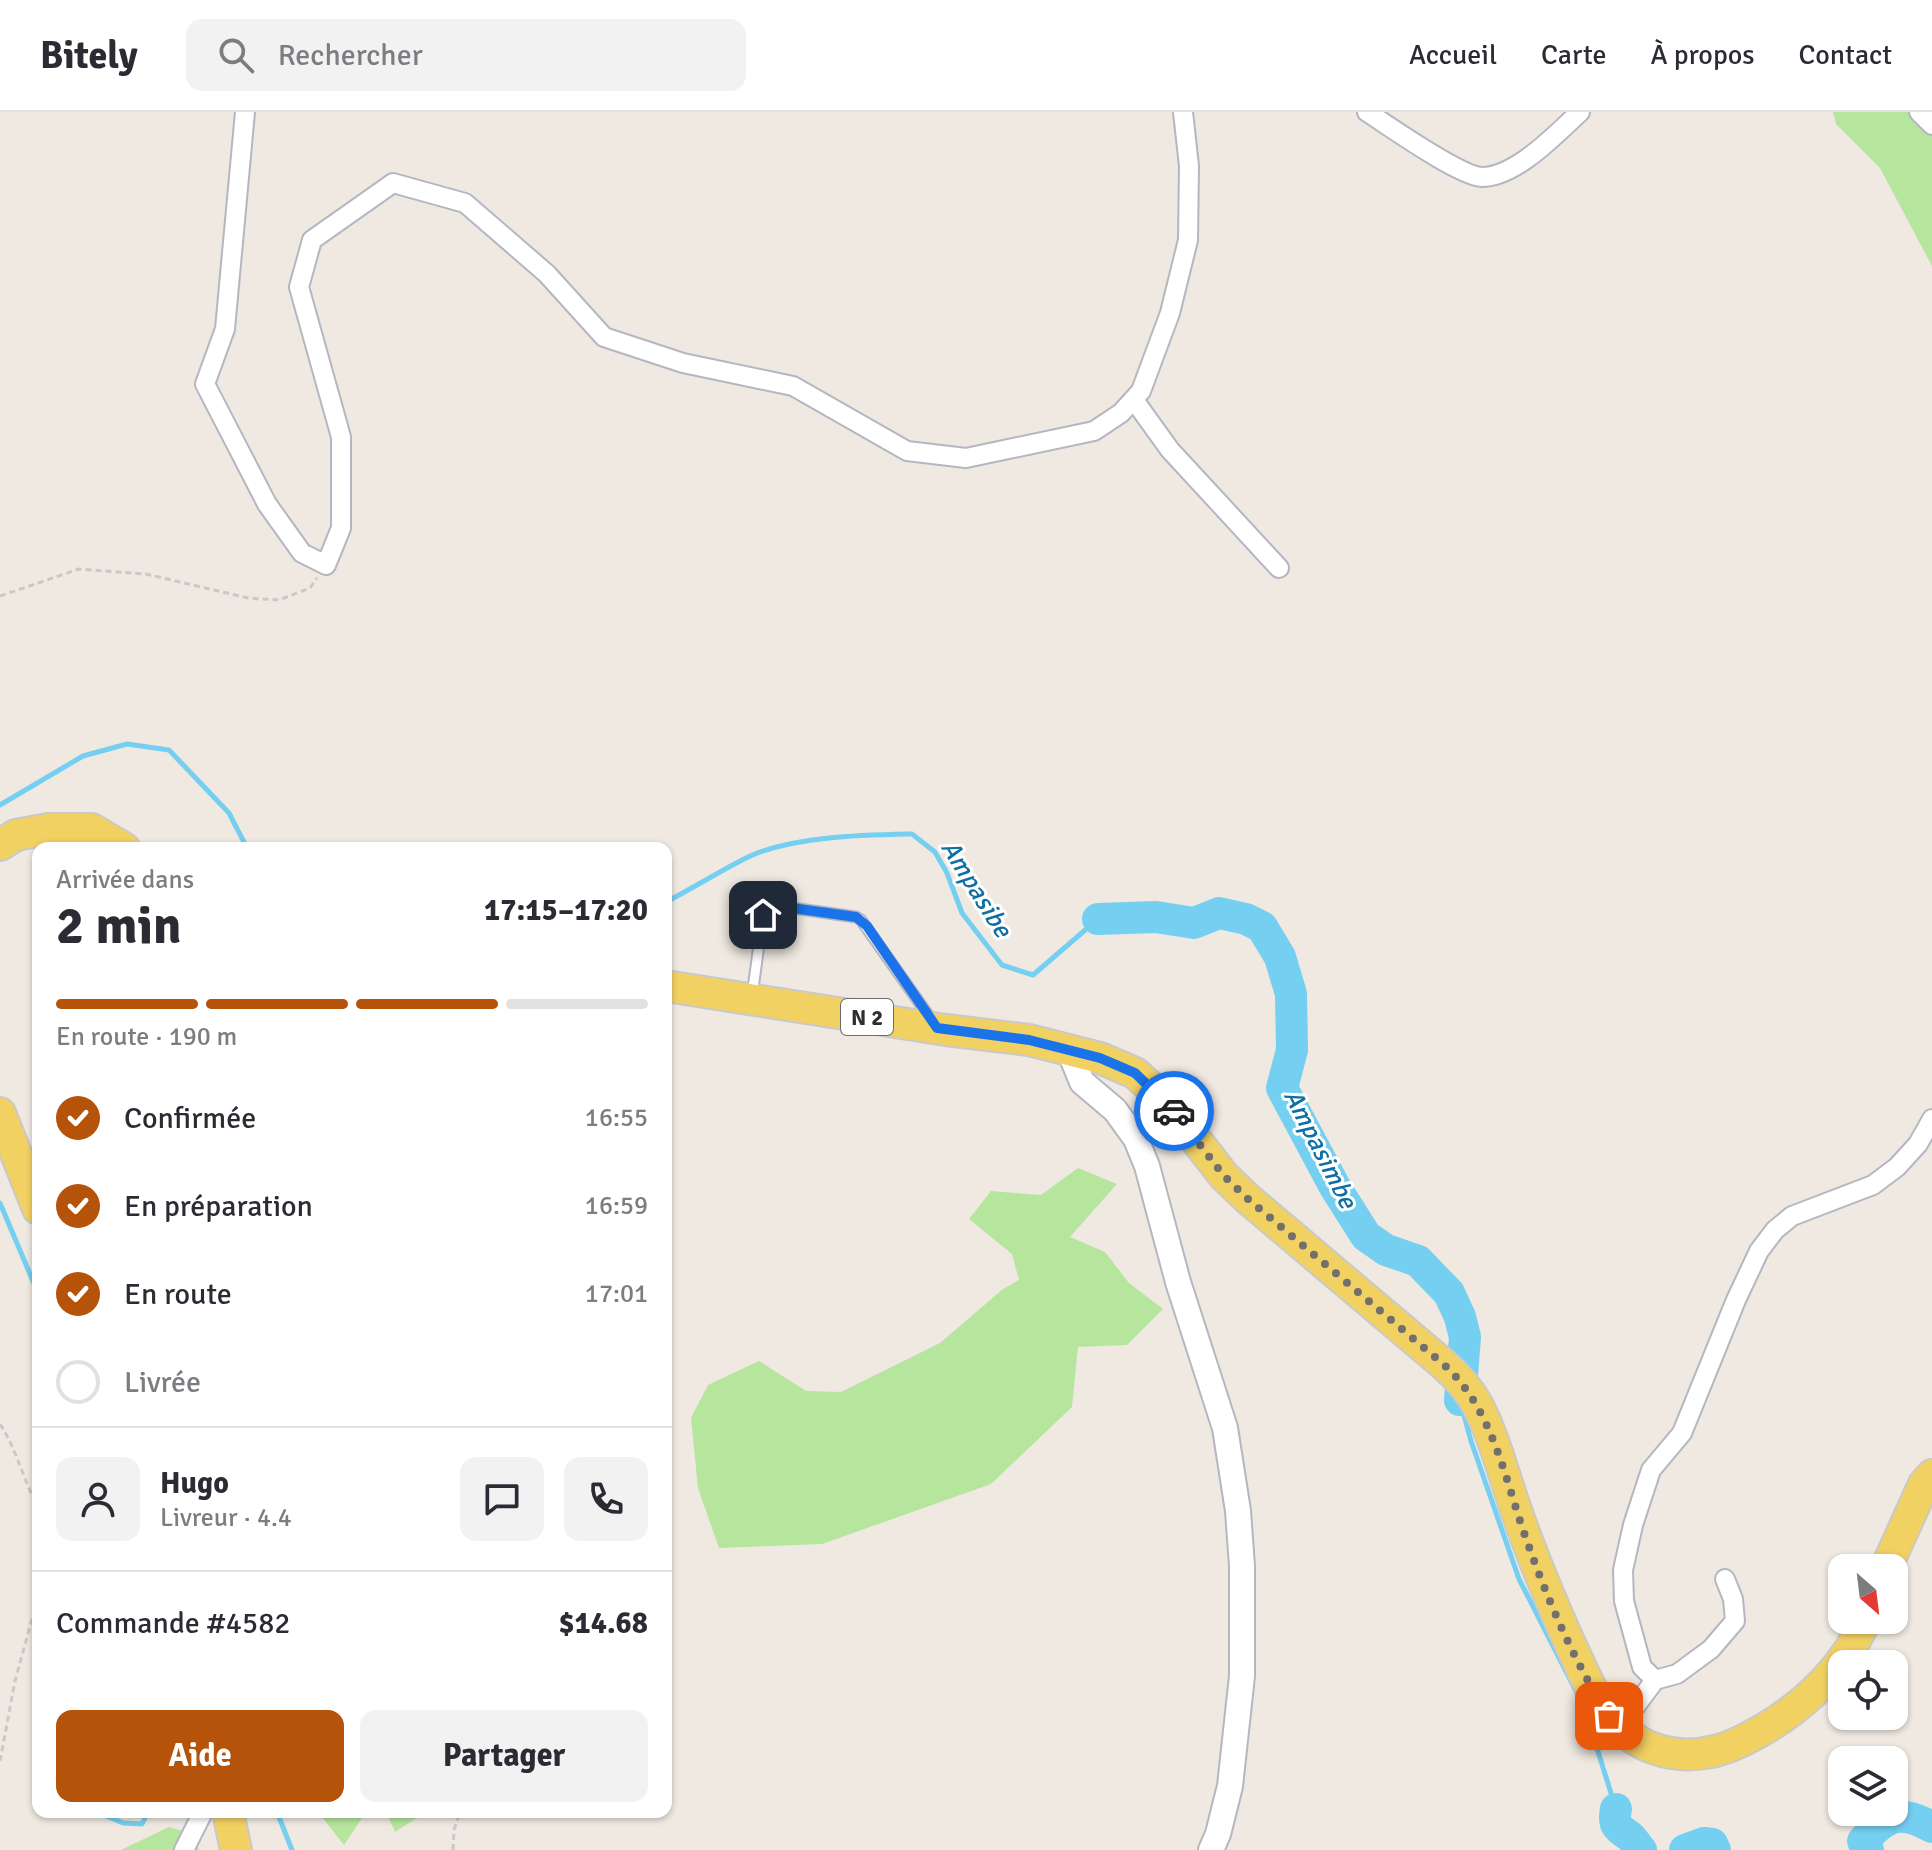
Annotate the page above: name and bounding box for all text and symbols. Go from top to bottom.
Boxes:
search box [186,19,746,91]
text: Bitely [40,32,138,79]
icon: search [214,33,258,77]
text: Rechercher [278,37,423,74]
text: Accueil [1409,38,1497,72]
text: Carte [1541,38,1606,72]
text: À propos [1650,38,1755,72]
text: Contact [1799,38,1892,72]
water label: Ampasibe [934,834,1019,945]
text: Arrivée dans [56,864,194,896]
pin [729,881,797,949]
text: 17:15–17:20 [484,892,648,929]
icon: home [741,893,785,937]
text: 2 min [56,894,182,958]
road number: N 2 [841,999,893,1035]
text: En route · 190 m [56,1021,237,1053]
courier [1134,1071,1214,1151]
water label: Ampasimbe [1276,1084,1365,1216]
icon: car [1152,1089,1196,1133]
icon: check [56,1096,100,1140]
text: Confirmée [124,1100,256,1137]
text: 16:55 [585,1102,648,1134]
icon: check [56,1184,100,1228]
text: En préparation [124,1188,313,1225]
text: 16:59 [585,1190,648,1222]
icon: check [56,1272,100,1316]
text: En route [124,1276,232,1313]
text: 17:01 [585,1278,648,1310]
text: Livrée [124,1364,201,1401]
button: person [56,1457,140,1541]
button: chat [460,1457,544,1541]
button: phone [564,1457,648,1541]
text: Hugo [160,1465,229,1502]
text: Livreur · 4.4 [160,1502,292,1534]
north arrow [1828,1554,1908,1634]
map controls [1828,1554,1908,1826]
text: Commande #4582 [56,1605,291,1642]
text: $14.68 [558,1605,648,1642]
button: locate [1828,1650,1908,1730]
pin [1575,1682,1643,1750]
icon: bag [1587,1694,1631,1738]
button: Aide [56,1710,344,1802]
button: Partager [360,1710,648,1802]
button: layers [1828,1746,1908,1826]

